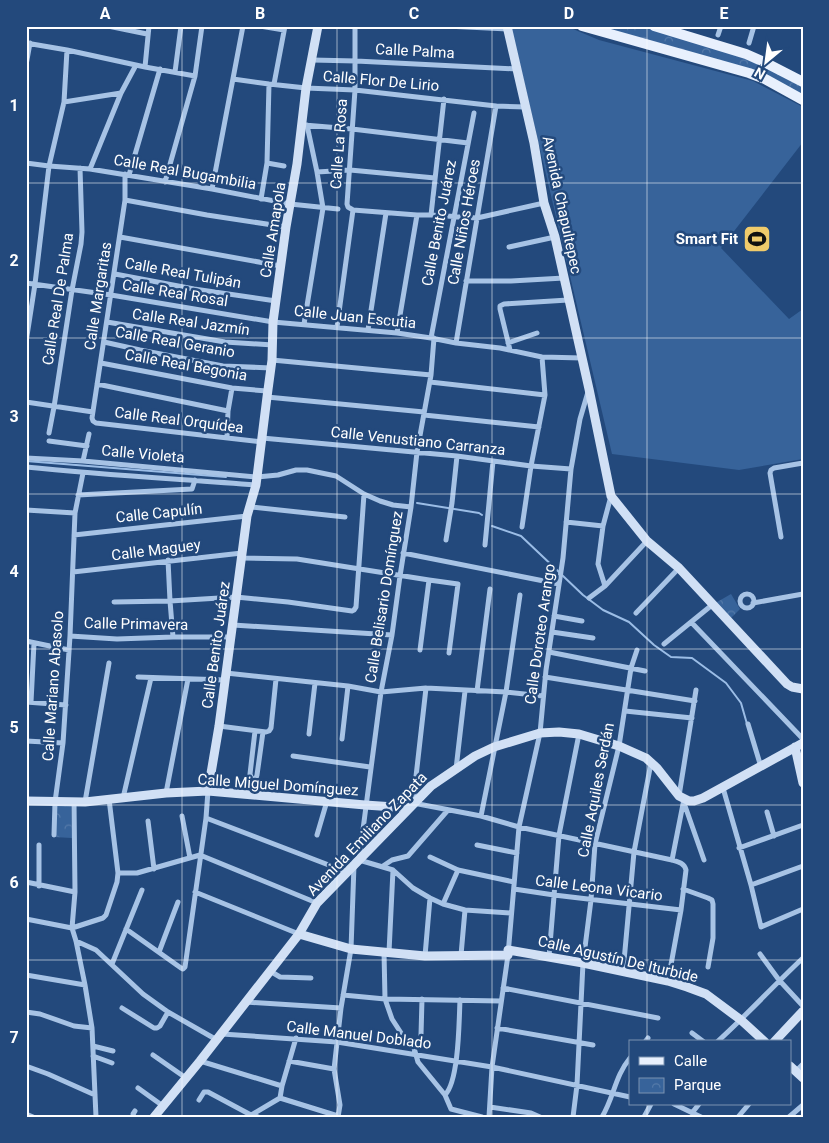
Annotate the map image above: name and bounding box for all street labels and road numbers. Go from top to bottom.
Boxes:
street label: Calle Palma [375,40,455,62]
street label: Calle Flor De Lirio [322,67,440,95]
street label: Calle La Rosa [327,98,351,190]
street label: Avenida Chapultepec [539,134,585,276]
street label: Calle Real Bugambilia [112,151,258,193]
street label: Calle Benito Juárez [418,158,460,288]
street label: Calle Niños Héroes [444,158,484,286]
street label: Calle Amapola [257,181,289,279]
street label: Calle Real De Palma [39,232,77,366]
street label: Calle Margaritas [81,241,115,351]
street label: Calle Real Tulipán [123,254,243,292]
street label: Calle Real Rosal [121,276,229,310]
street label: Calle Juan Escutia [293,302,417,332]
street label: Calle Real Jazmín [131,305,251,339]
street label: Calle Real Geranio [114,323,236,361]
street label: Calle Real Begonia [123,345,249,385]
street label: Calle Real Orquídea [113,403,245,437]
street label: Calle Venustiano Carranza [330,423,506,459]
street label: Calle Violeta [101,441,185,467]
street label: Calle Capulín [115,499,203,527]
street label: Calle Belisario Domínguez [361,510,407,684]
street label: Calle Maguey [110,536,202,564]
street label: Calle Doroteo Arango [521,562,559,706]
street label: Calle Benito Juárez [198,580,234,710]
street label: Calle Mariano Abasolo [39,610,67,762]
street label: Calle Primavera [84,614,188,634]
street label: Calle Aquiles Serdán [574,721,618,859]
street label: Avenida Emiliano Zapata [303,768,431,900]
street label: Calle Miguel Domínguez [197,770,359,800]
street label: Calle Leona Vicario [534,871,664,905]
street label: Calle Agustín De Iturbide [536,932,700,986]
street label: Calle Manuel Doblado [286,1017,432,1053]

